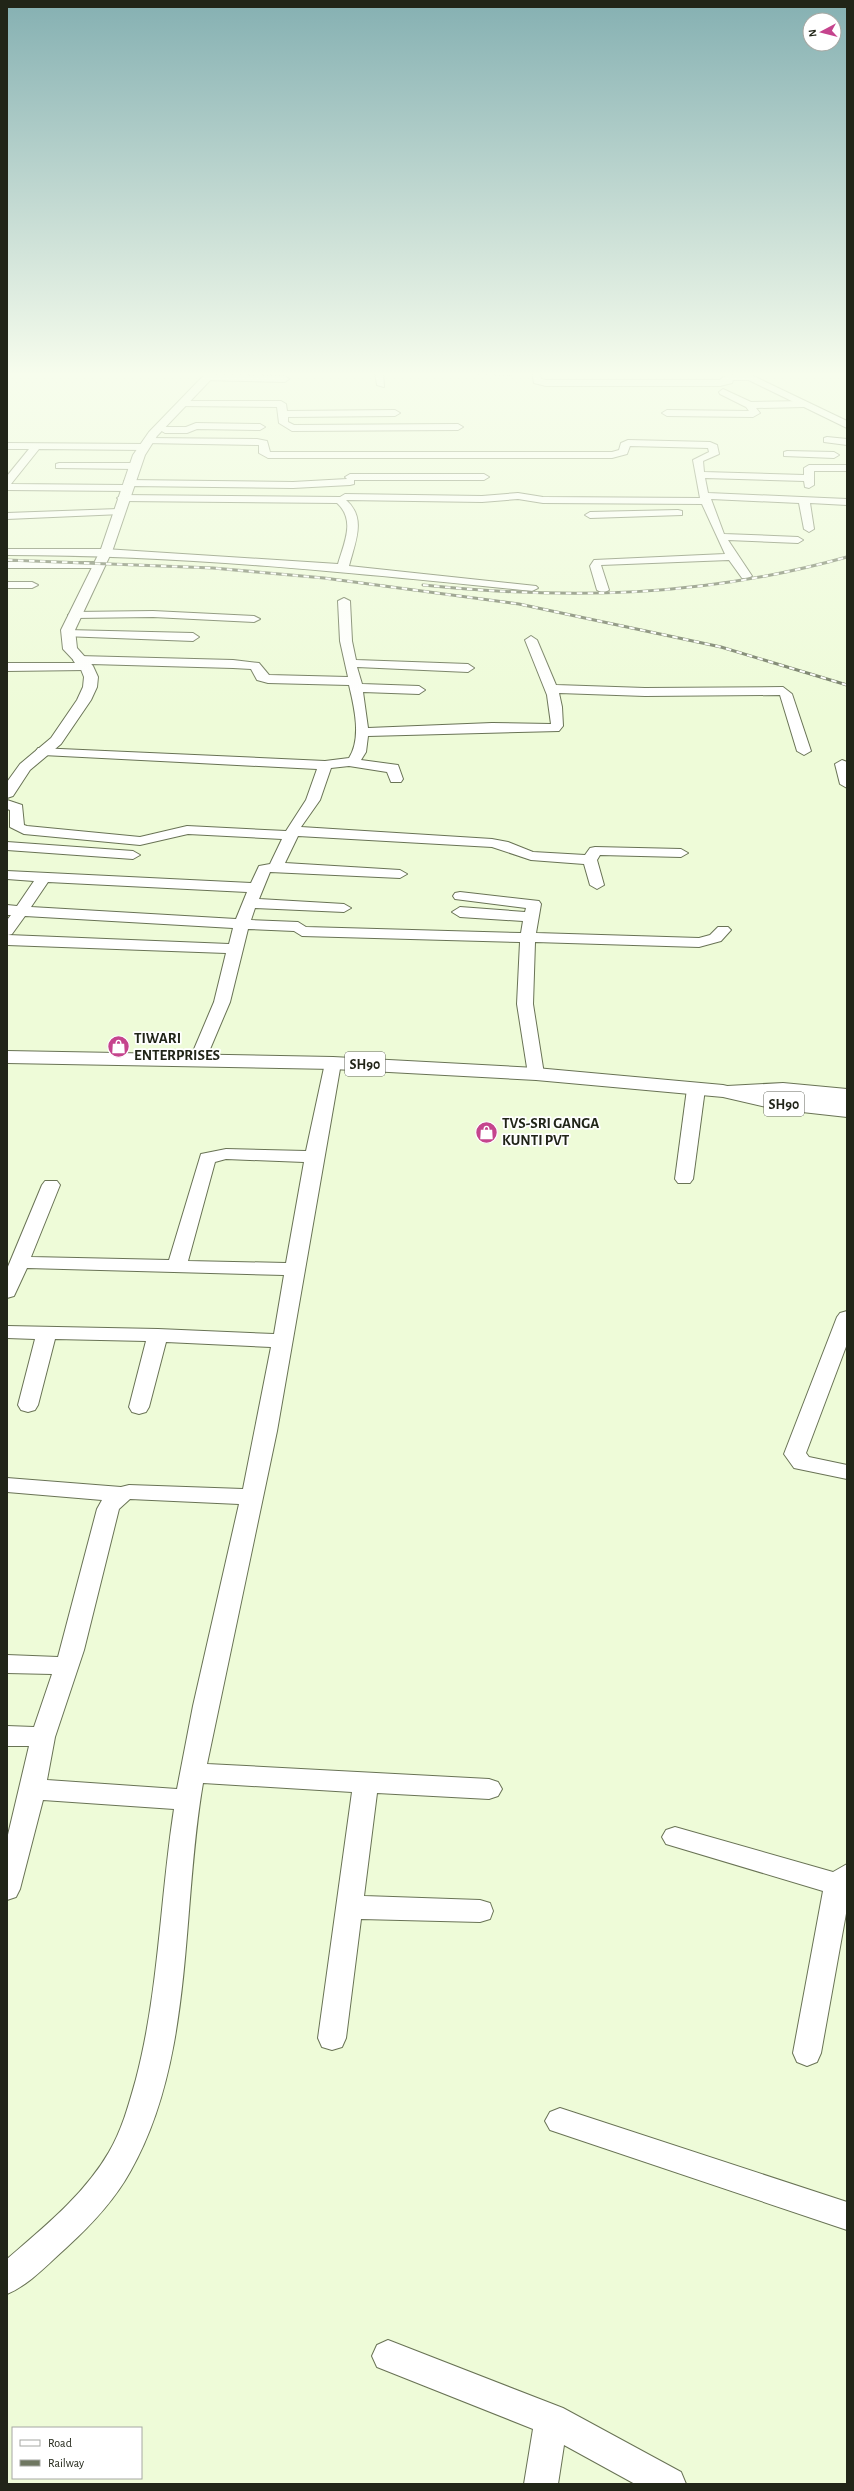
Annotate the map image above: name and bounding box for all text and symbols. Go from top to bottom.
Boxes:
north arrow [802,12,842,52]
text: N [807,29,818,38]
place label: TIWARI ENTERPRISES [134,1031,220,1063]
shop icon: TIWARI ENTERPRISES [105,1034,131,1060]
road number: SH90 [345,1052,385,1076]
road number: SH90 [764,1092,804,1116]
place label: TVS-SRI GANGA KUNTI PVT [502,1116,599,1148]
shop icon: TVS-SRI GANGA KUNTI PVT [473,1119,499,1145]
legend [12,2427,142,2479]
text: Road [48,2437,72,2449]
text: Railway [48,2457,84,2470]

